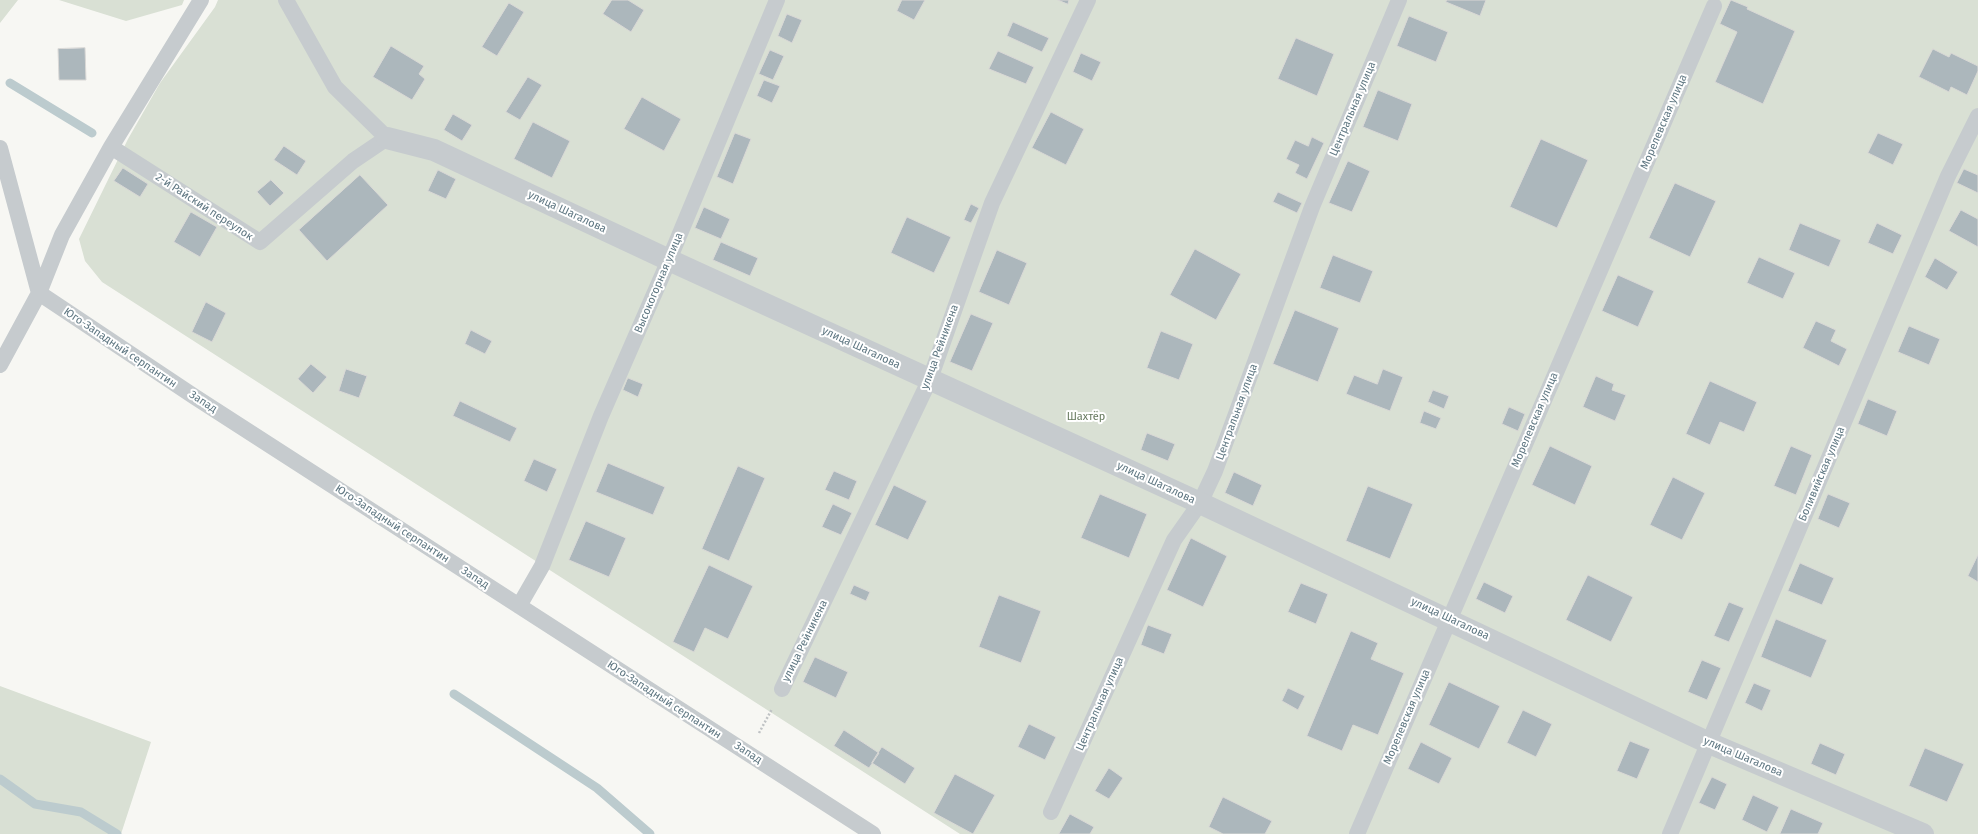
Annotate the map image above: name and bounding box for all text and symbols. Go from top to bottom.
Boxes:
street label: Центральная улица [1327,60,1379,158]
street label: Морелевская улица [1638,72,1690,172]
street label: 2-й Райский переулок [153,171,255,243]
street label: улица Шагалова [526,188,608,236]
street label: Высокогорная улица [632,231,686,335]
street label: улица Рейникена [919,303,961,391]
street label: Юго-Западный серпантин [61,305,179,391]
street label: улица Шагалова [820,324,902,372]
street label: Центральная улица [1213,362,1261,462]
street label: Морелевская улица [1509,370,1561,470]
street label: Запад [187,388,219,416]
park label: Шахтёр [1067,410,1105,424]
street label: Боливийская улица [1796,425,1848,523]
street label: улица Шагалова [1115,459,1197,507]
street label: Юго-Западный серпантин [332,482,452,566]
street label: Запад [459,564,491,592]
street label: улица Шагалова [1409,595,1491,643]
street label: улица Рейникена [779,598,831,684]
street label: Центральная улица [1073,655,1127,753]
street label: Юго-Западный серпантин [604,658,724,742]
street label: Морелевская улица [1381,667,1433,767]
street label: улица Шагалова [1701,734,1785,780]
street label: Запад [732,739,764,767]

